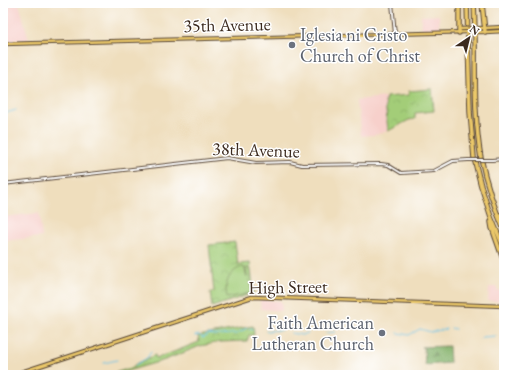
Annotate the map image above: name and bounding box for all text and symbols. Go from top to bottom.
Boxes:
street label: 35th Avenue [183,12,271,37]
north arrow [449,18,489,58]
text: N [467,22,482,38]
place label: Iglesia ni Cristo Church of Christ [300,23,420,67]
marker: Iglesia ni Cristo Church of Christ [287,40,297,50]
street label: 38th Avenue [212,136,300,163]
street label: High Street [248,274,328,299]
place label: Faith American Lutheran Church [252,311,374,355]
marker: Faith American Lutheran Church [377,328,387,338]

